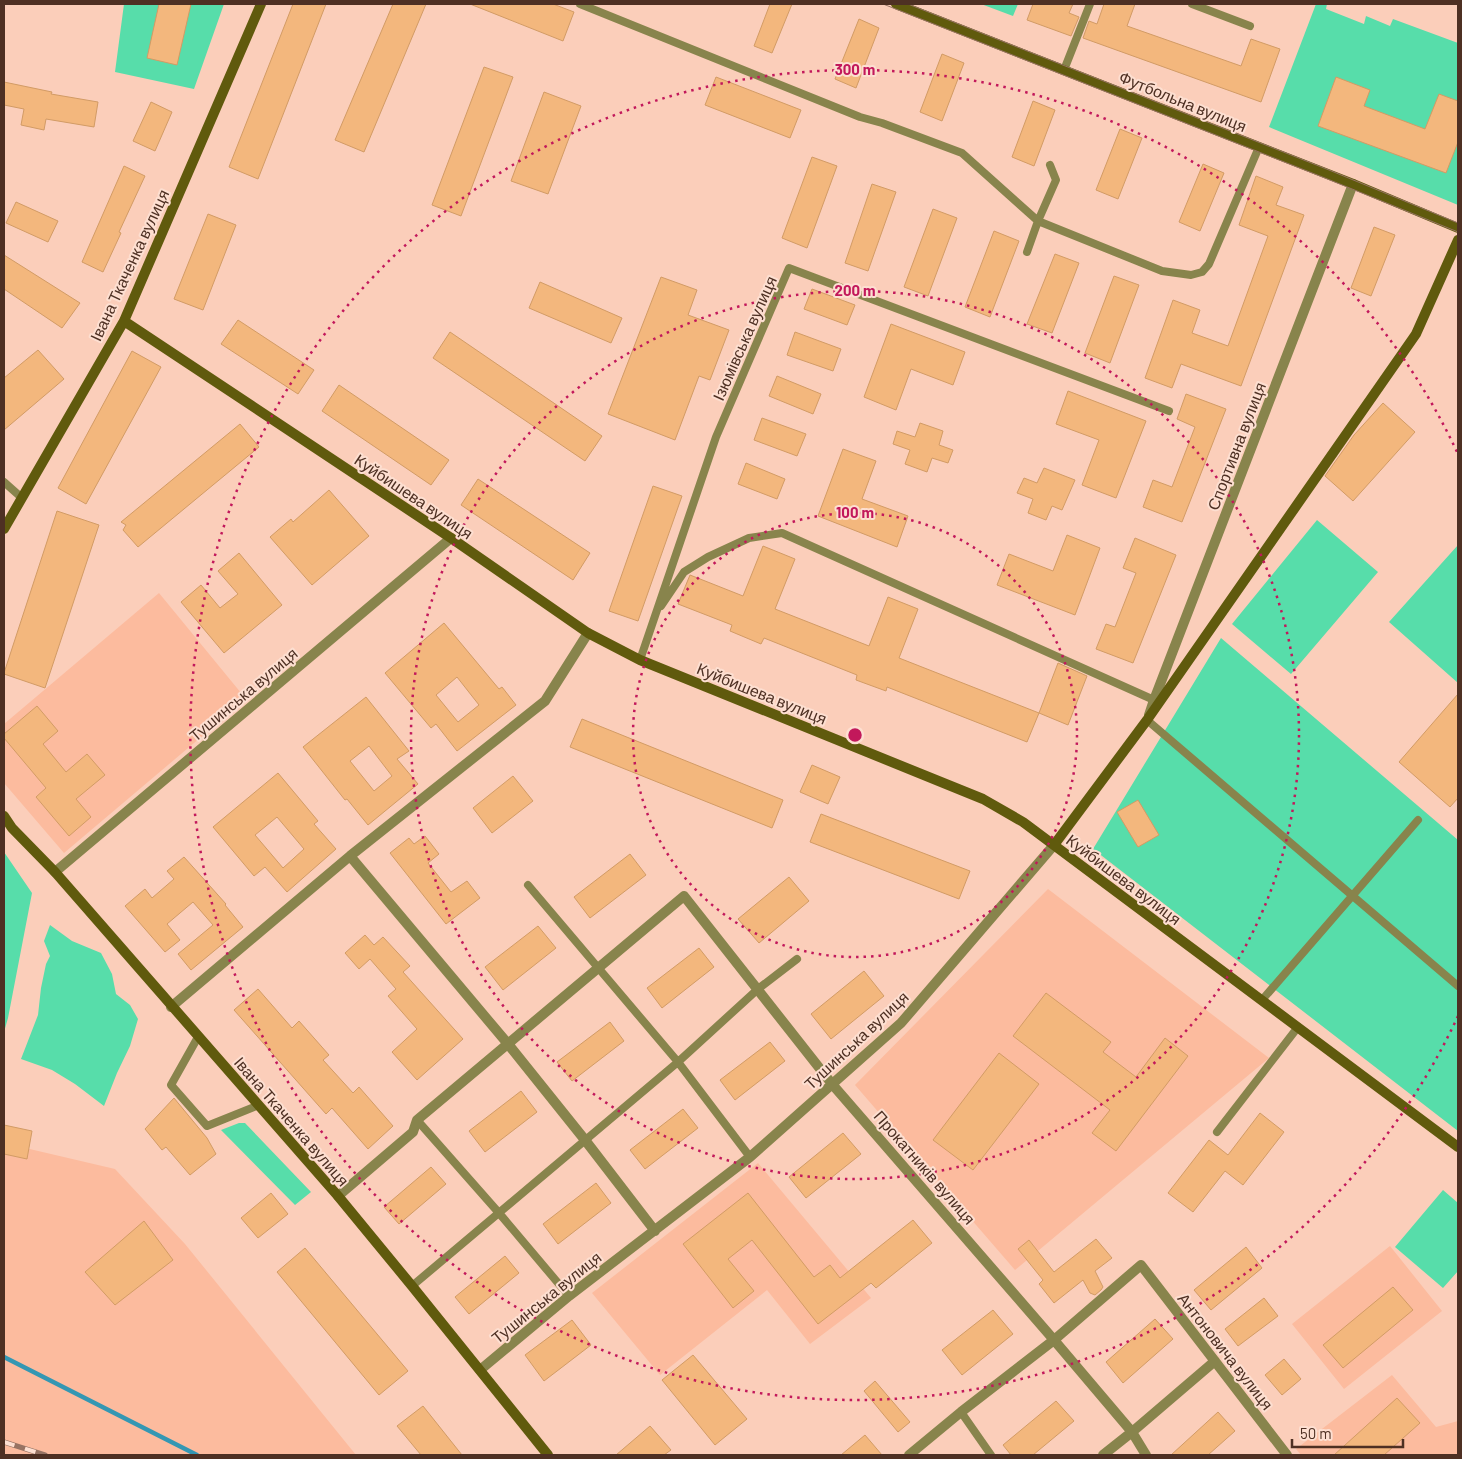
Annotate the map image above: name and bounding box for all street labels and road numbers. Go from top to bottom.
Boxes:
street label: Футбольна вулиця [1117,67,1249,135]
street label: Івана Ткаченка вулиця [86,186,172,344]
street label: Ізюмівська вулиця [708,273,780,403]
street label: Спортивна вулиця [1203,379,1269,513]
street label: Куйбишева вулиця [351,449,477,543]
street label: Тушинська вулиця [185,643,301,745]
street label: Куйбишева вулиця [694,658,830,728]
street label: Куйбишева вулиця [1063,830,1185,928]
street label: Тушинська вулиця [800,987,912,1093]
street label: Івана Ткаченка вулиця [231,1053,353,1189]
street label: Прокатників вулиця [870,1106,980,1228]
street label: Тушинська вулиця [487,1247,605,1347]
street label: Антоновича вулиця [1174,1289,1278,1413]

